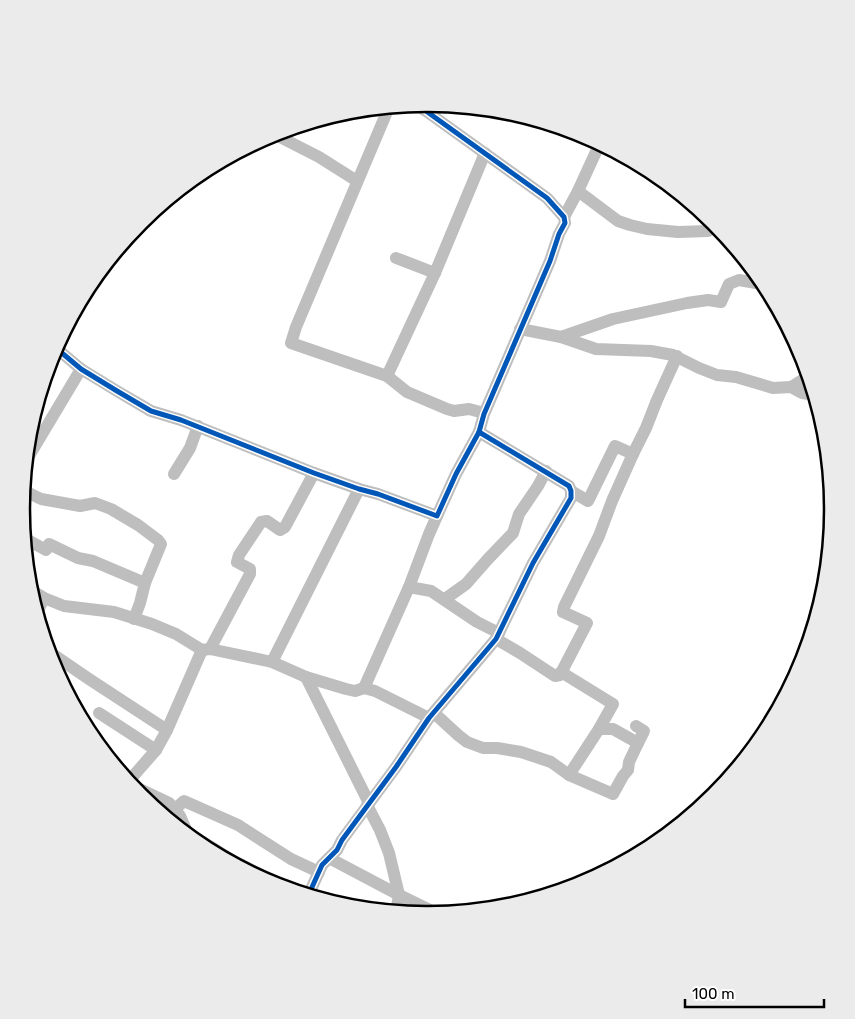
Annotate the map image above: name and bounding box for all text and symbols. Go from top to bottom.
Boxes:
scale bar [685,976,824,1008]
text: 100 m [692,985,734,1003]

